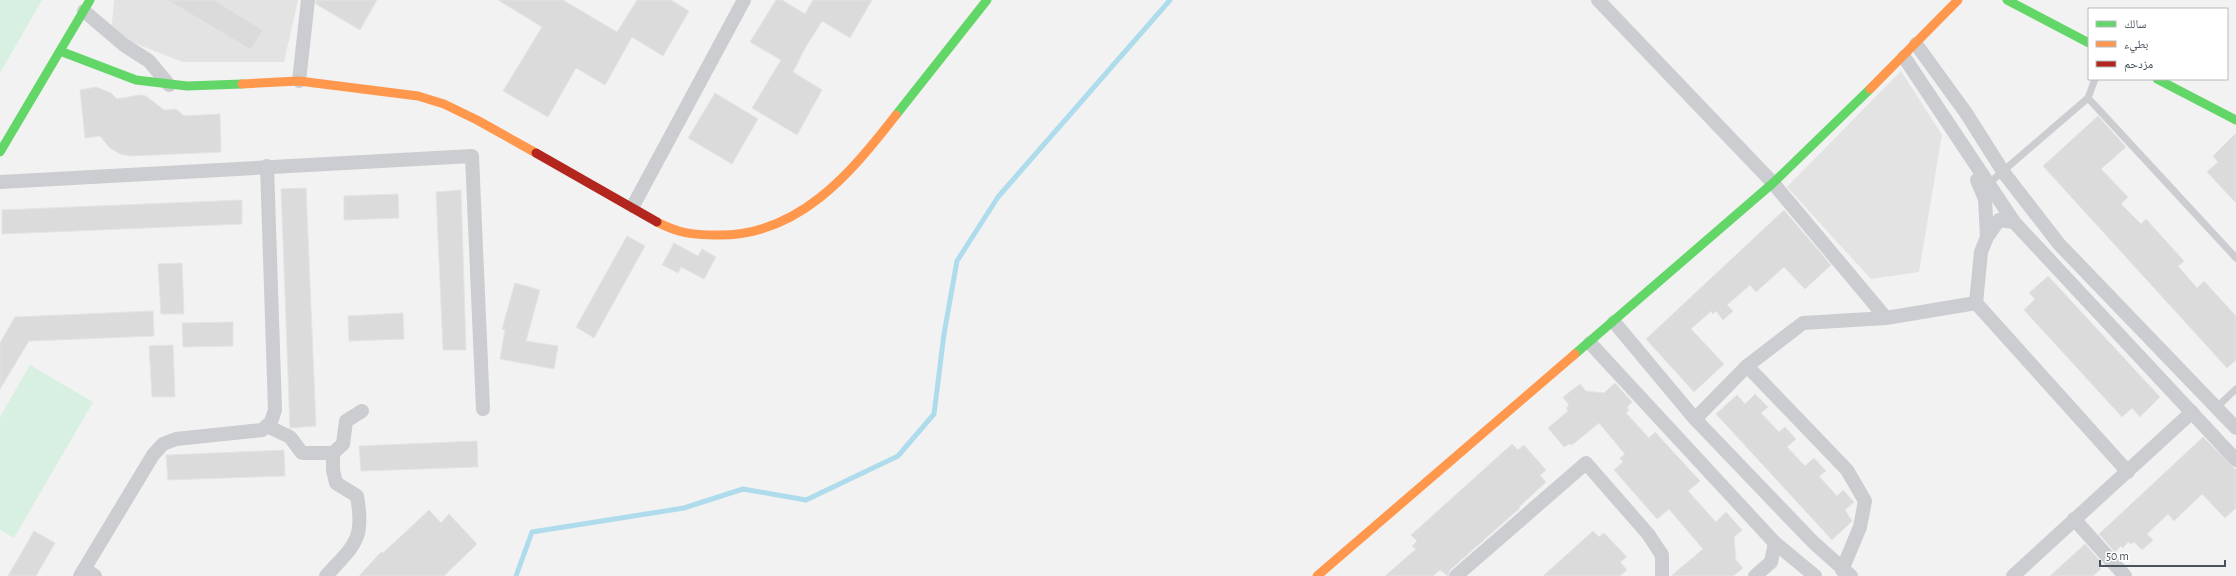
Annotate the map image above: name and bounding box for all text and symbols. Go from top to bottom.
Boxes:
legend [2088,8,2228,80]
text: سالك [2124,18,2146,30]
text: بطيء [2124,38,2148,54]
text: مزدحم [2124,58,2153,72]
scale bar [2100,542,2225,568]
text: 50 m [2106,550,2129,562]

